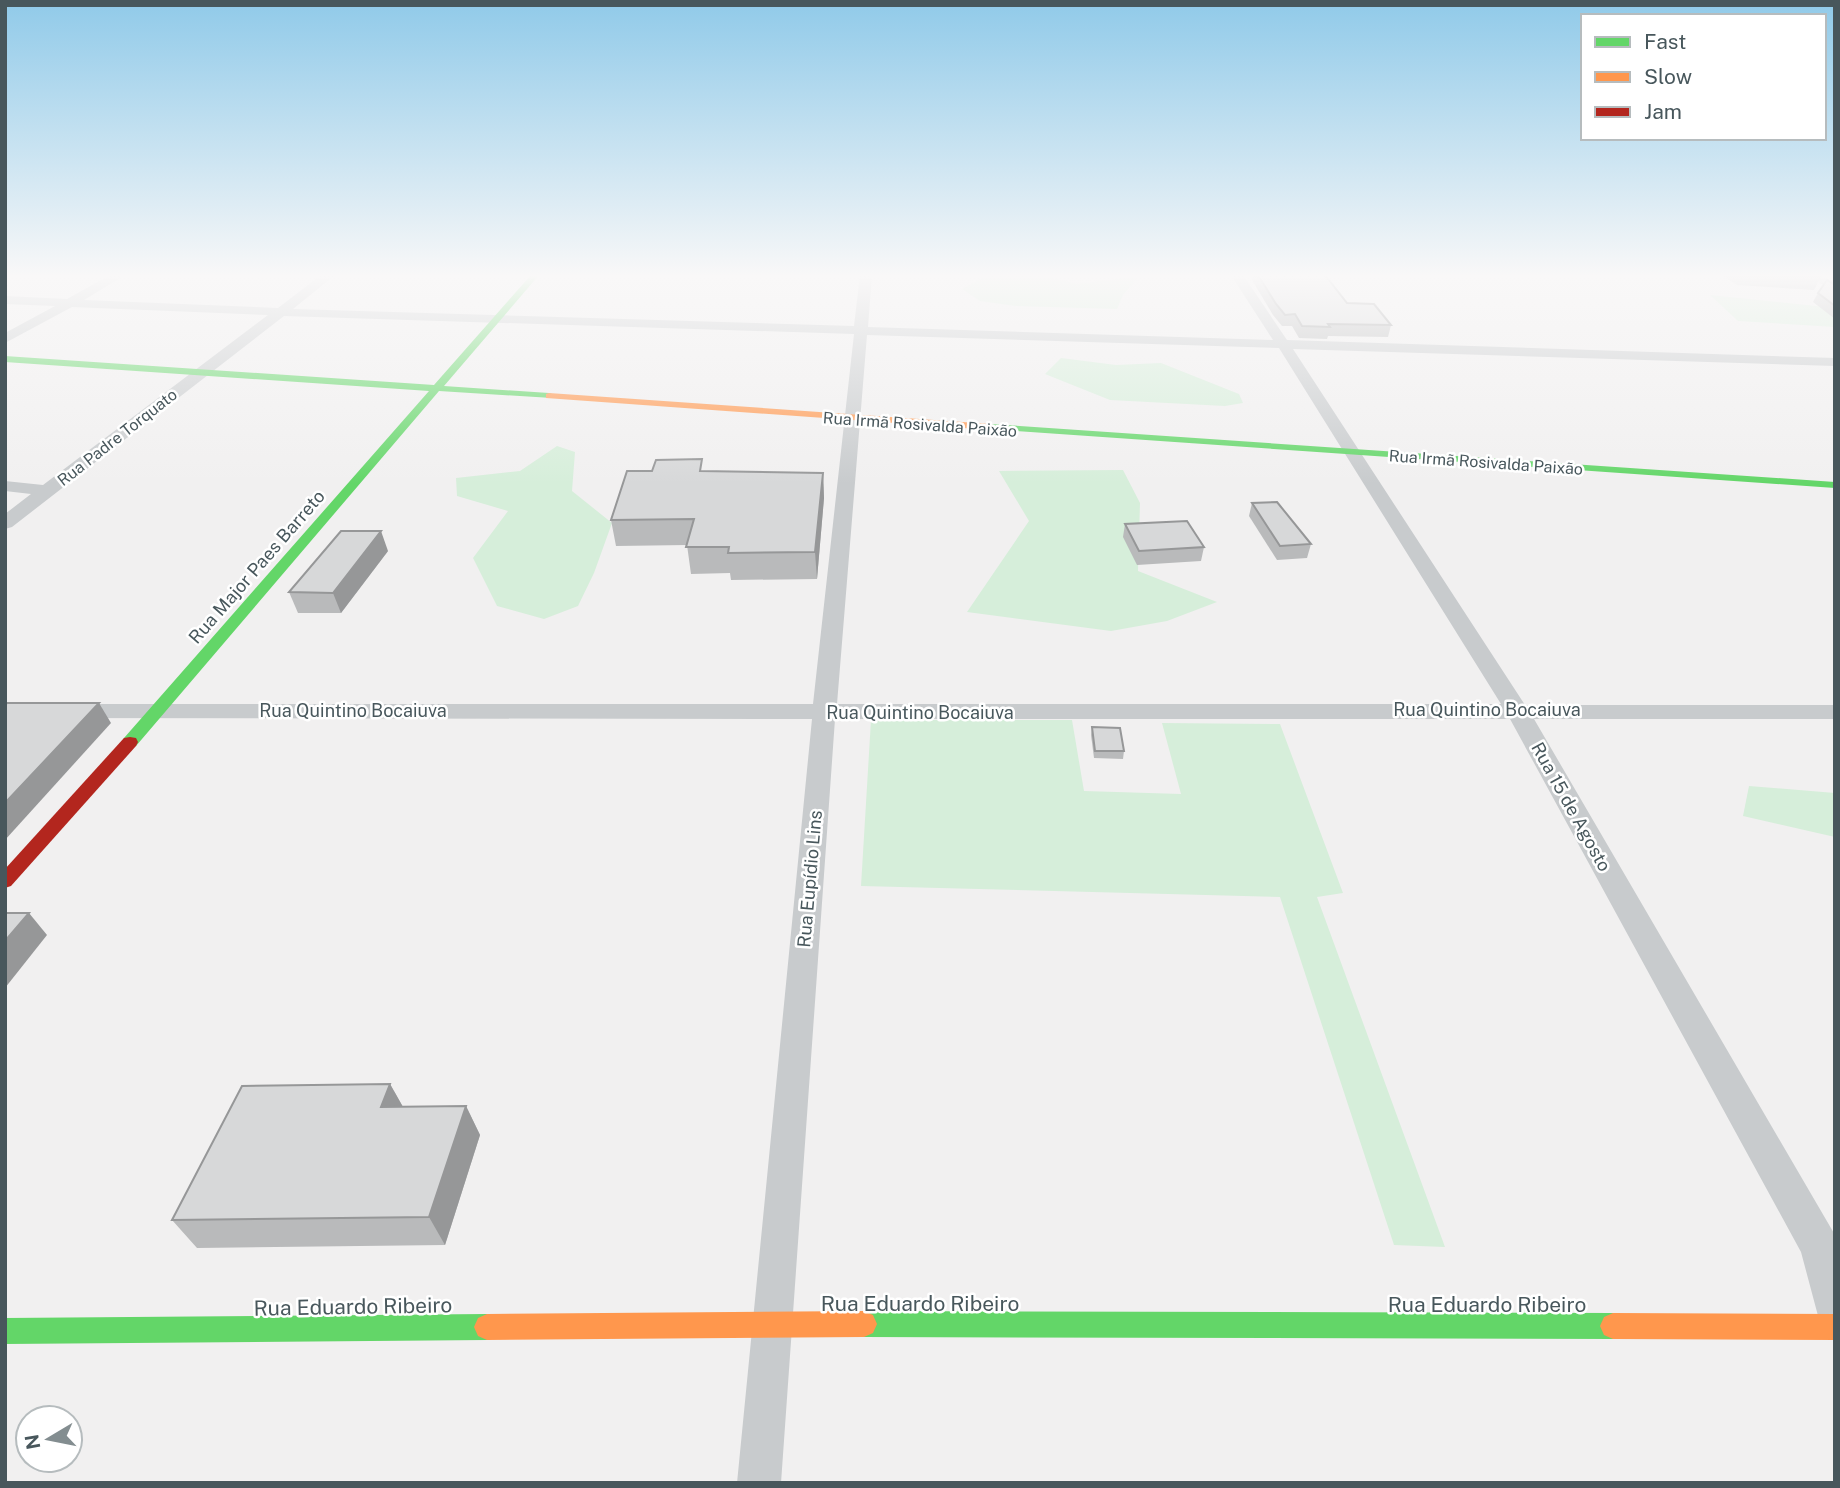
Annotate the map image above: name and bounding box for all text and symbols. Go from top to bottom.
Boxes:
legend [1581,14,1826,140]
text: Fast [1644,29,1686,54]
text: Slow [1644,64,1692,89]
text: Jam [1644,99,1682,124]
street label: Rua Padre Torquato [54,385,181,490]
street label: Rua Irmã Rosivalda Paixão [822,408,1018,441]
street label: Rua Irmã Rosivalda Paixão [1388,446,1584,479]
street label: Rua Major Paes Barreto [184,486,329,648]
street label: Rua Quintino Bocaiuva [1393,699,1581,720]
street label: Rua Quintino Bocaiuva [259,700,447,721]
street label: Rua Quintino Bocaiuva [826,702,1014,723]
street label: Rua 15 de Agosto [1527,739,1616,875]
street label: Rua Eupídio Lins [793,809,826,948]
street label: Rua Eduardo Ribeiro [821,1291,1019,1316]
street label: Rua Eduardo Ribeiro [253,1292,453,1321]
street label: Rua Eduardo Ribeiro [1388,1292,1586,1317]
north arrow [14,1404,84,1474]
text: N [20,1433,44,1451]

